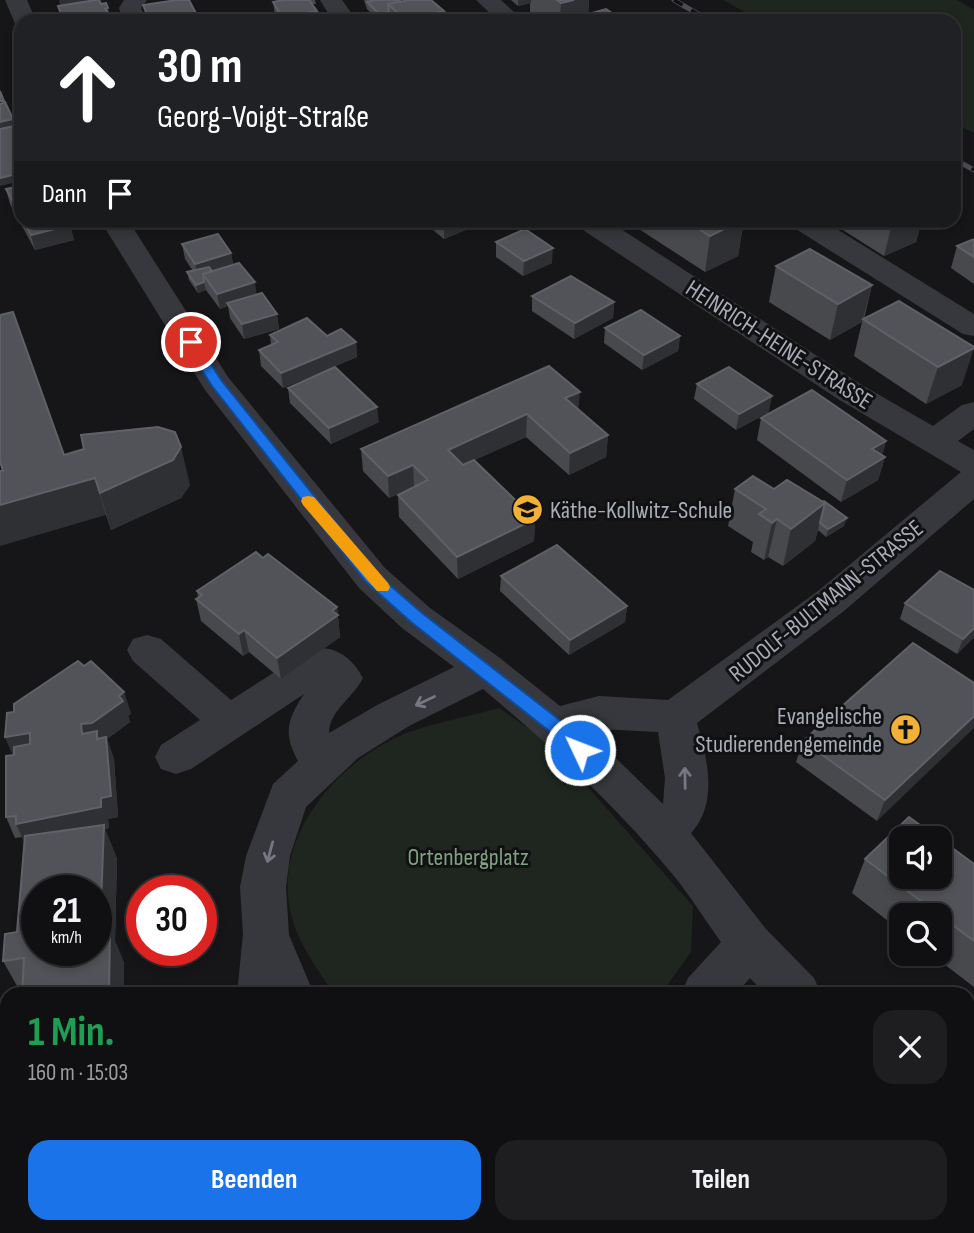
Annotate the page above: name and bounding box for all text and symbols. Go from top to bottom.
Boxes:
text: 30 m [157,38,242,97]
icon: ahead [42,42,133,133]
text: Georg-Voigt-Straße [157,98,369,137]
icon: arrive [101,175,139,213]
text: Dann [42,179,87,210]
street label: HEINRICH-HEINE-STRASSE [680,274,878,416]
pin [161,312,221,372]
icon: arrive [172,323,210,361]
school or university icon: Käthe-Kollwitz-Schule [510,493,544,527]
place label: Käthe-Kollwitz-Schule [550,496,732,525]
street label: RUDOLF-BULTMANN-STRASSE [723,514,929,688]
one-way arrow [415,694,436,708]
place label: Evangelische Studierendengemeinde [695,702,882,759]
position arrow [543,713,617,787]
church icon: Evangelische Studierendengemeinde [888,713,922,747]
one-way arrow [678,767,691,790]
map controls [889,826,952,966]
button: sound [889,826,952,889]
one-way arrow [263,840,276,863]
park label: Ortenbergplatz [407,843,529,872]
speed limit sign: 30 [126,875,217,966]
text: 21 [52,890,81,933]
button: search [889,903,952,966]
text: km/h [51,927,82,948]
text: 1 Min. [28,1007,114,1058]
button: close [873,1010,947,1084]
text: 160 m · 15:03 [28,1059,128,1087]
button: Beenden [28,1140,481,1220]
button: Teilen [495,1140,947,1220]

